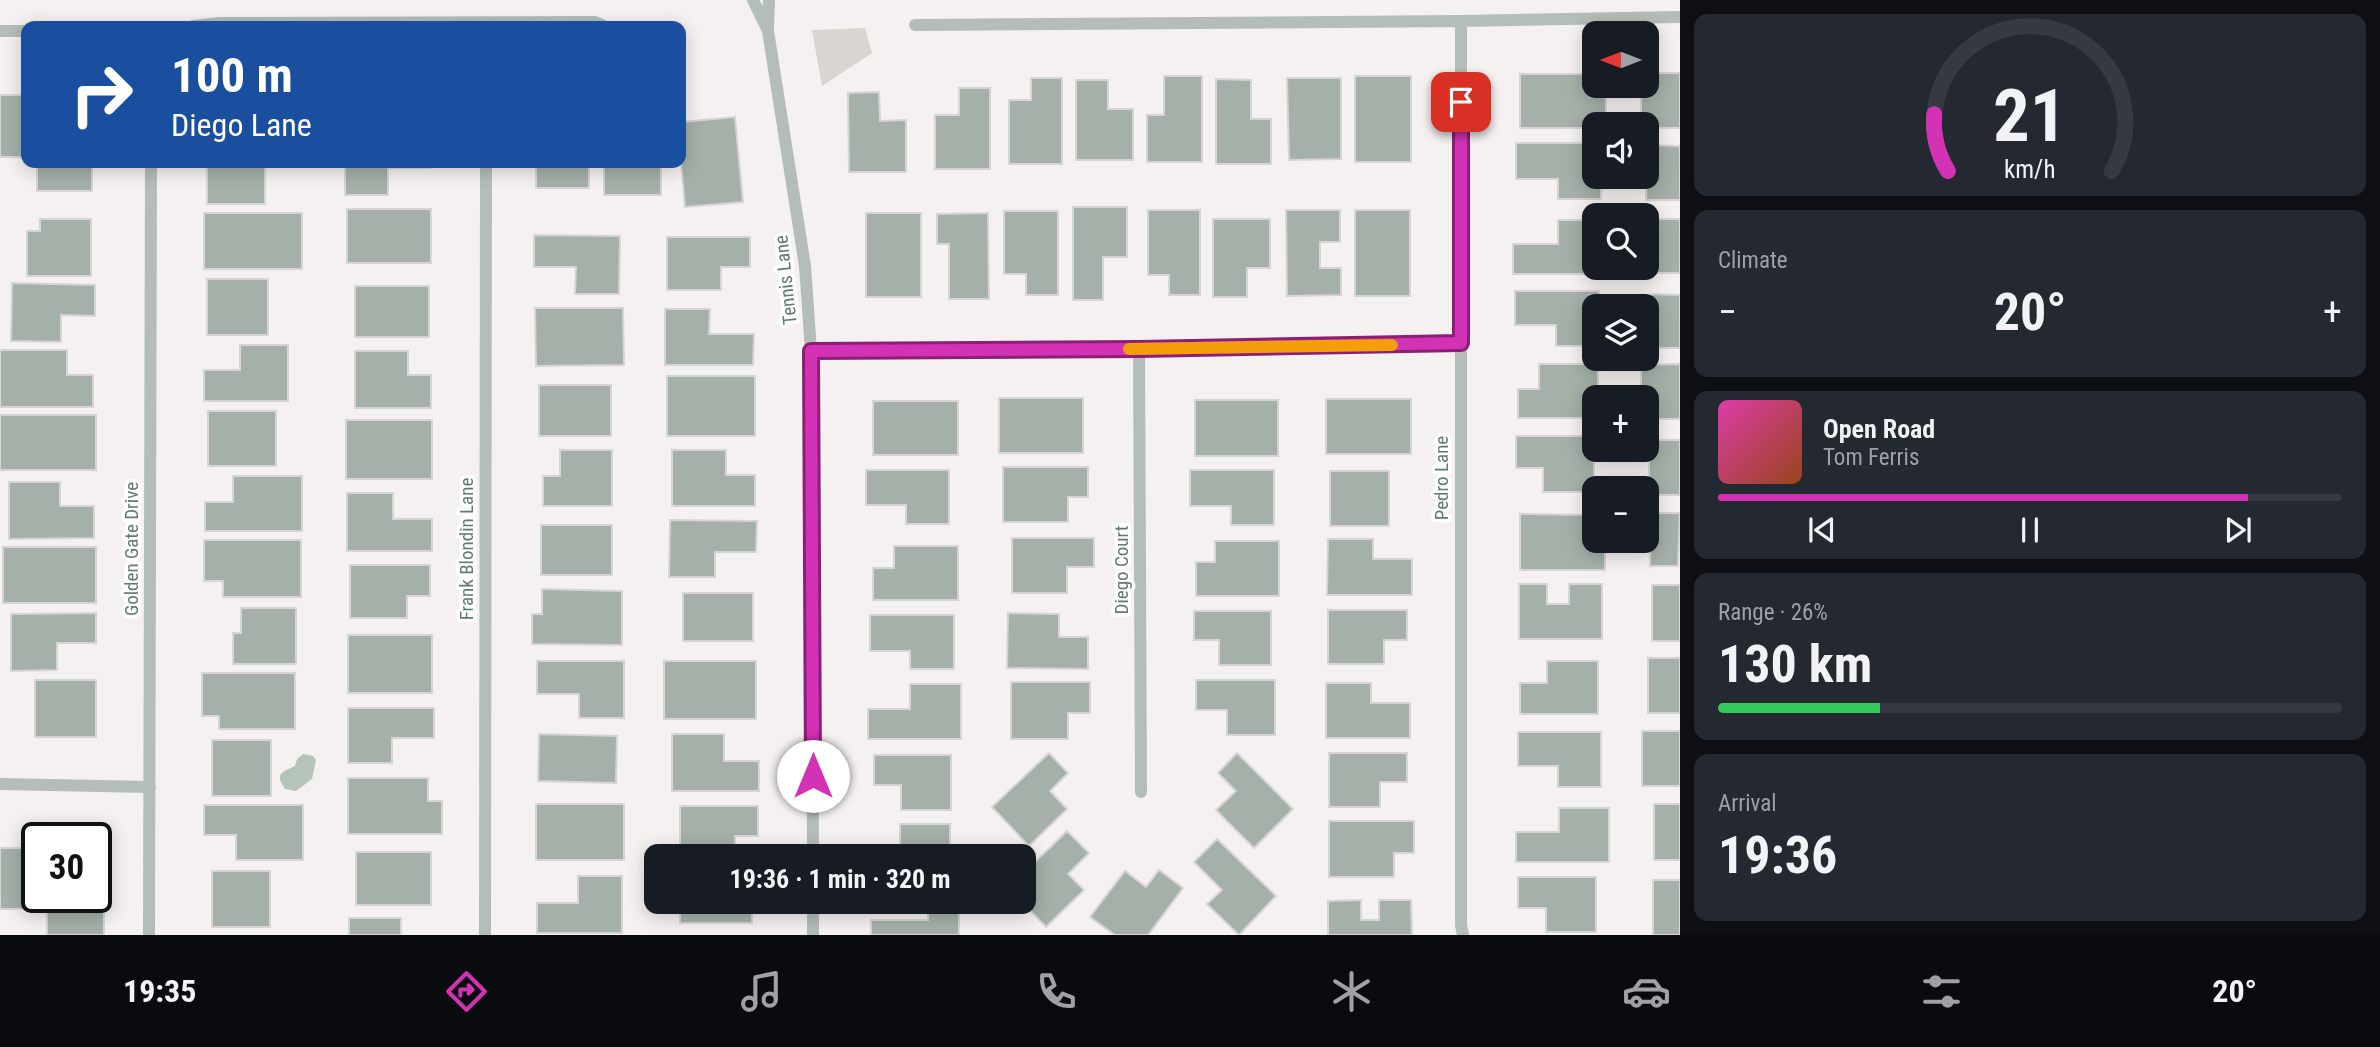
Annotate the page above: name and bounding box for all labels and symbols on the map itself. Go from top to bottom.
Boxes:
north arrow [1582,21,1659,98]
pin [1431,72,1491,132]
street label: Tennis Lane [769,234,802,326]
street label: Pedro Lane [1430,436,1453,520]
street label: Frank Blondin Lane [455,478,478,620]
street label: Golden Gate Drive [120,482,143,616]
street label: Diego Court [1110,526,1133,614]
position arrow [776,739,850,813]
speed limit sign: 30 [21,822,112,913]

